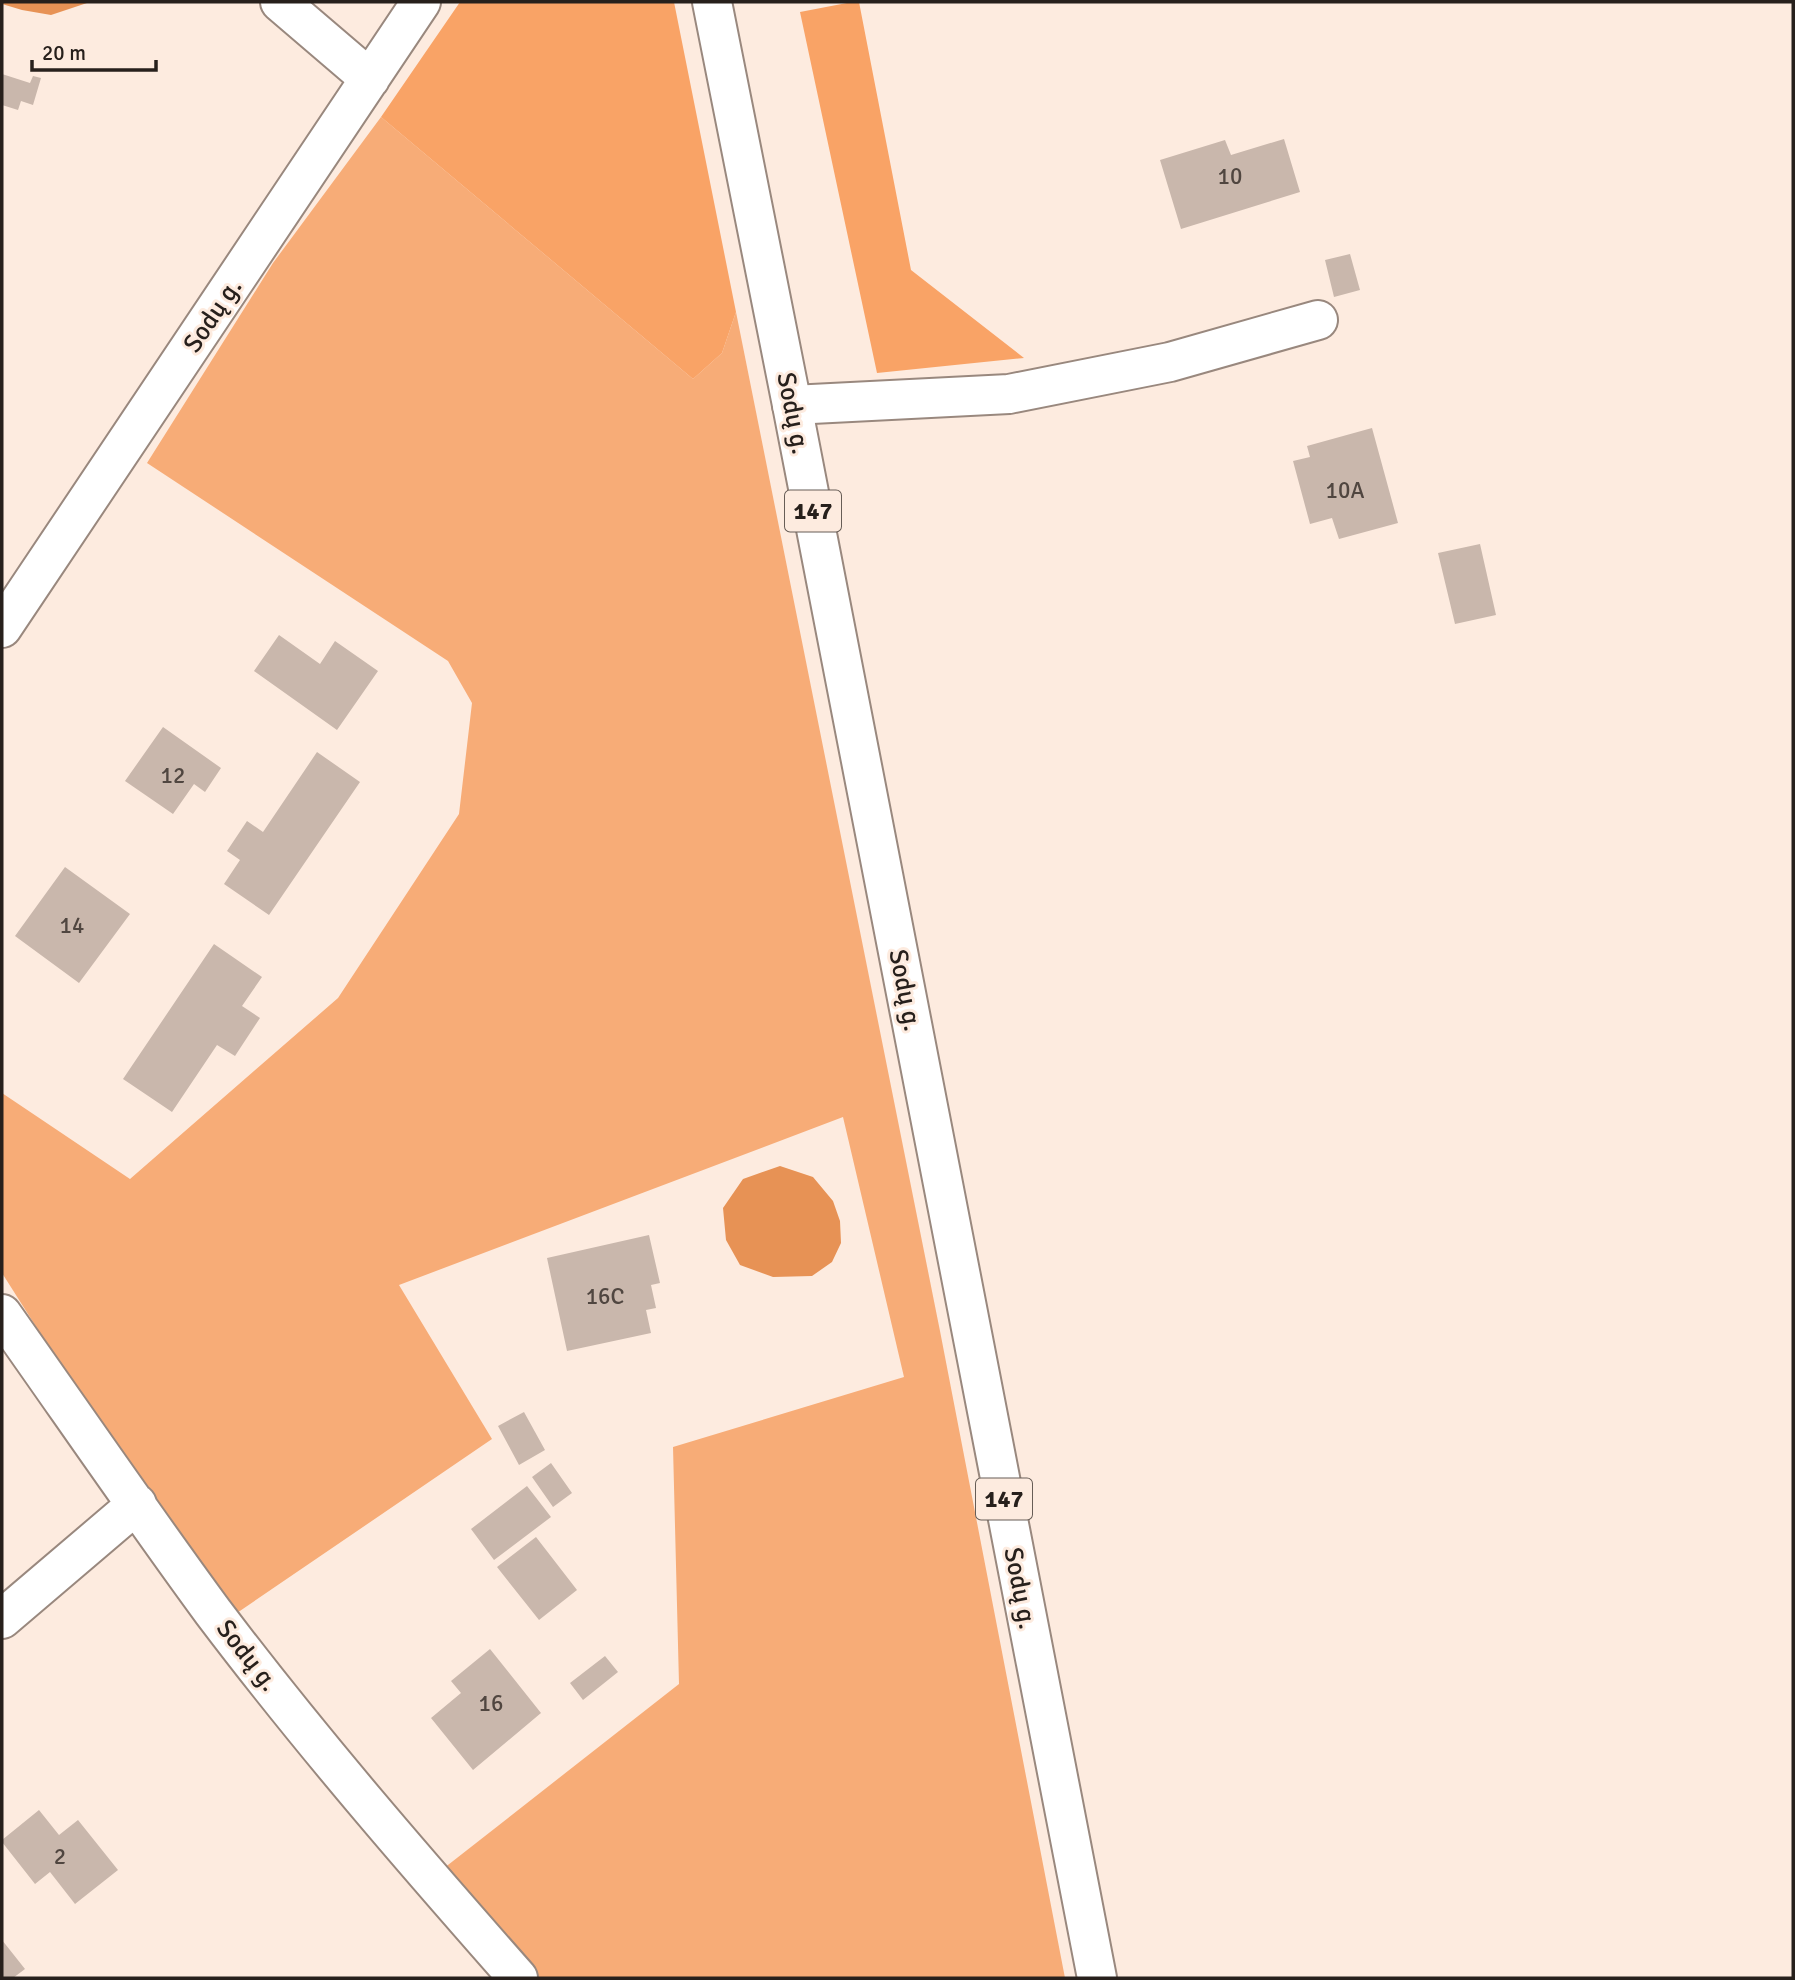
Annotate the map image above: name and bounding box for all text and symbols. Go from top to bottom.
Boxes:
scale bar [32,28,156,72]
text: 20 m [42,40,86,66]
house number: 10 [1218,162,1242,191]
street label: Sodų g. [177,273,249,359]
street label: Sodų g. [769,370,817,457]
house number: 10A [1326,476,1364,505]
road number: 147 [785,490,841,532]
house number: 12 [161,761,185,790]
house number: 14 [60,911,84,940]
street label: Sodų g. [881,947,929,1034]
house number: 16C [586,1282,624,1311]
road number: 147 [976,1478,1032,1520]
street label: Sodų g. [996,1545,1044,1632]
street label: Sodų g. [209,1613,285,1698]
house number: 16 [479,1689,503,1718]
house number: 2 [54,1842,66,1871]

